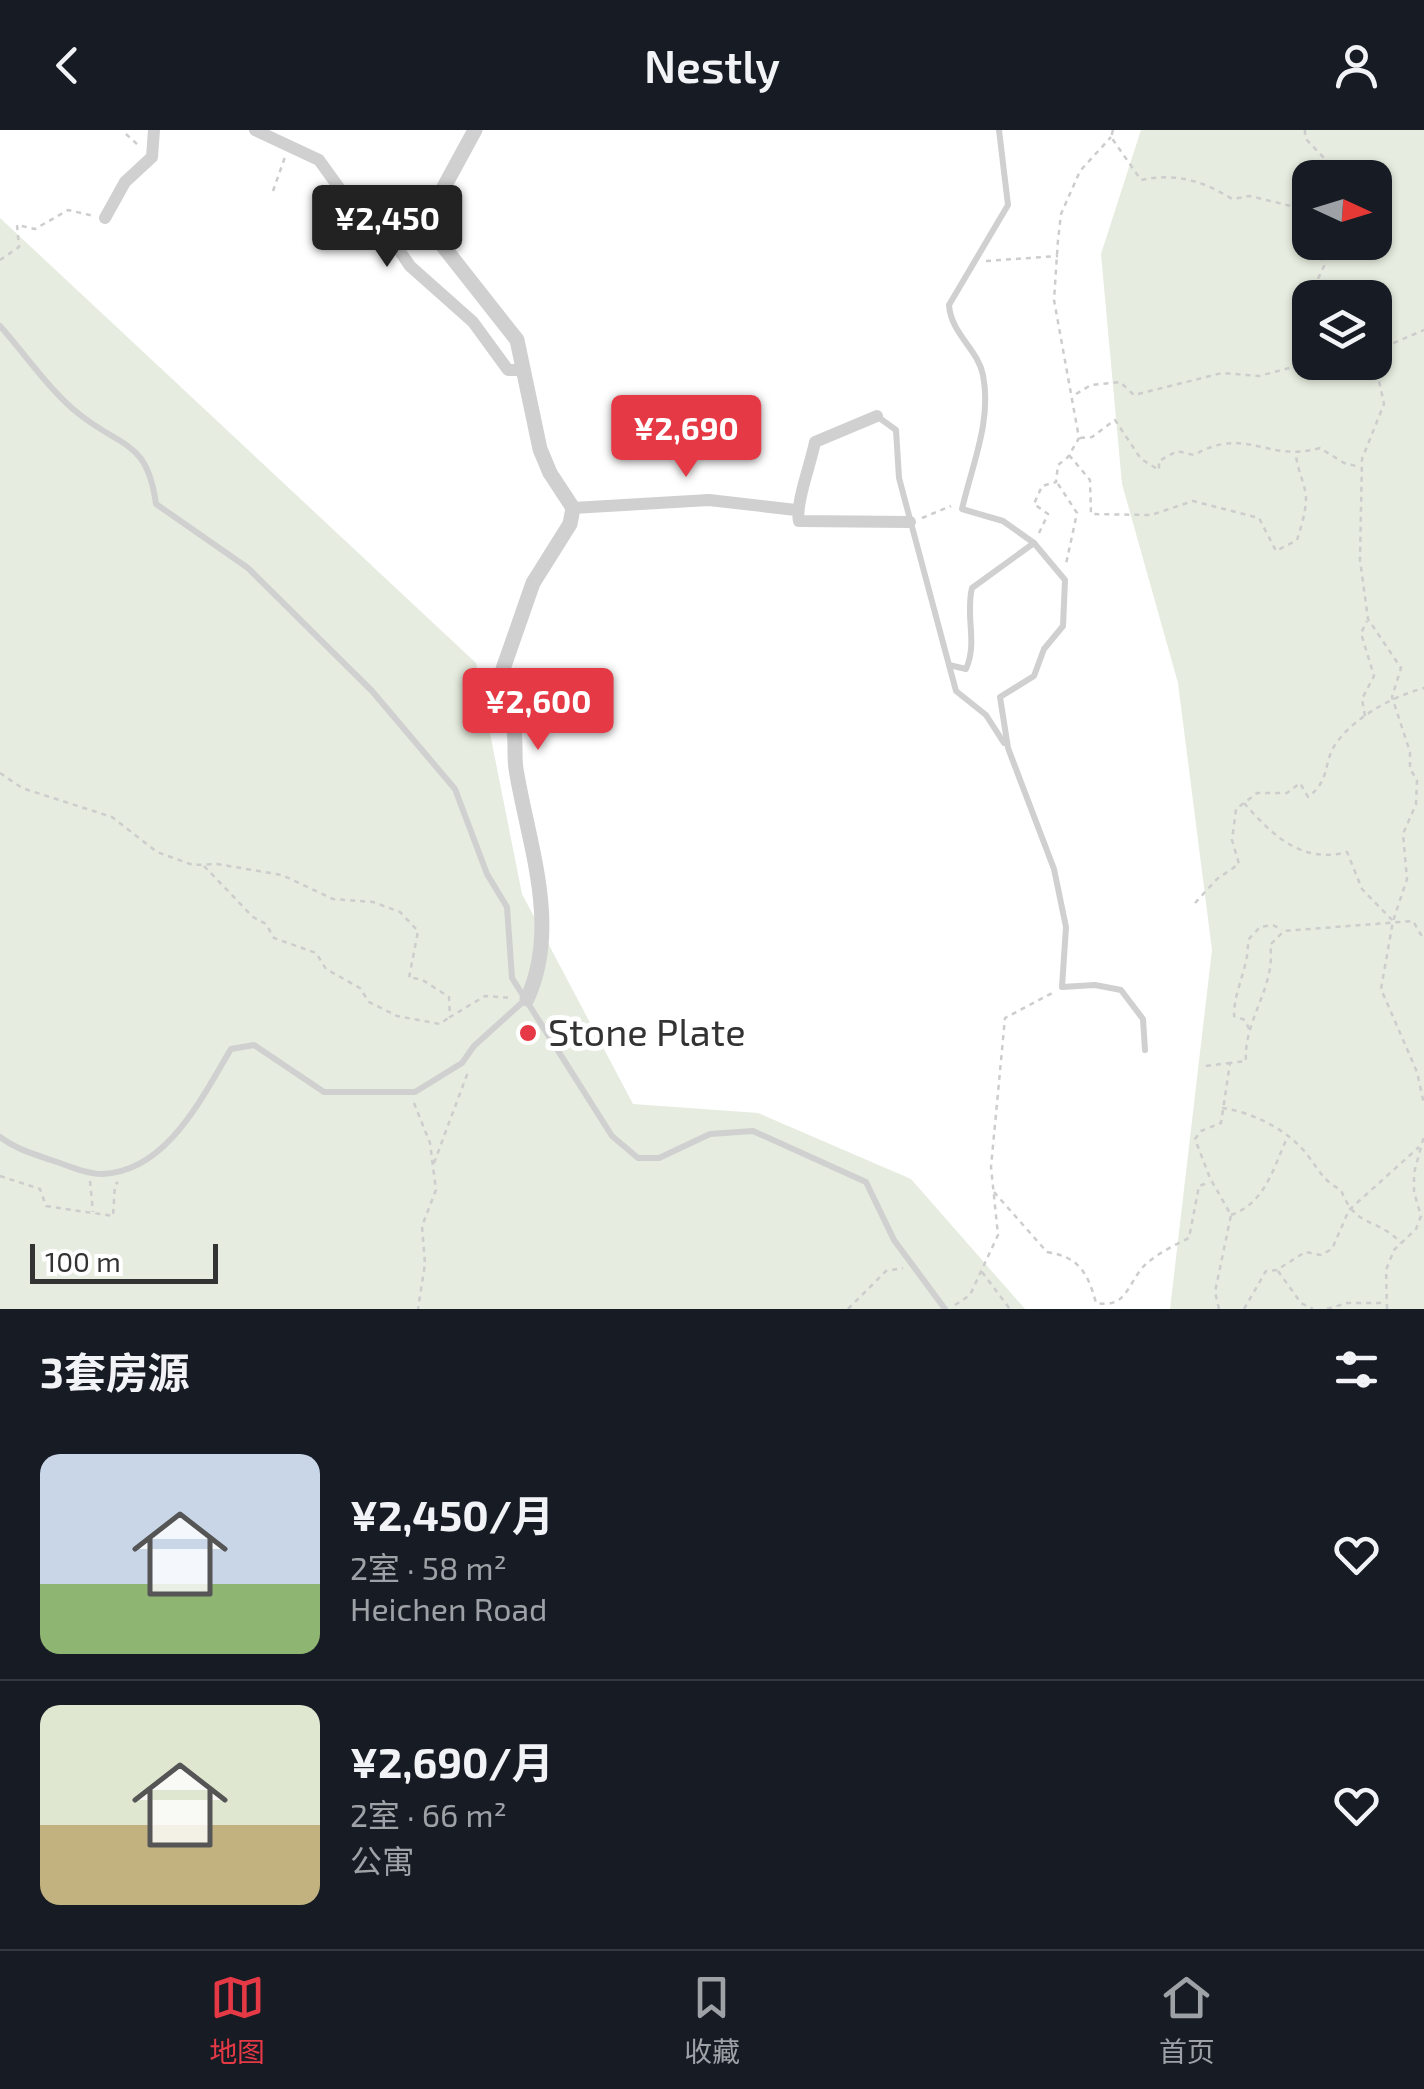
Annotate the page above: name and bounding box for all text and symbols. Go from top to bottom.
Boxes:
icon: back [40,38,95,93]
text: Nestly [644,38,780,92]
icon: person [1329,38,1384,93]
north arrow [1292,160,1392,260]
map controls [1292,160,1392,380]
pin: ¥2,450 [306,185,468,270]
text: ¥2,450 [334,198,440,236]
button: layers [1292,280,1392,380]
pin: ¥2,690 [605,395,767,480]
text: ¥2,690 [633,408,739,446]
pin: ¥2,600 [457,668,619,753]
text: ¥2,600 [485,681,591,719]
place label: Stone Plate [548,1008,746,1054]
marker: Stone Plate [517,1022,539,1044]
scale bar [30,1239,218,1284]
text: 100 m [45,1244,121,1278]
icon: filters [1329,1342,1384,1397]
text: 3套房源 [40,1346,190,1396]
text: ¥2,450/月 [350,1489,554,1539]
icon: home [120,1494,240,1614]
icon: heart [1329,1527,1384,1582]
text: 2室 · 58 m² [350,1548,507,1586]
text: Heichen Road [350,1589,547,1627]
text: ¥2,690/月 [350,1736,554,1786]
icon: home [120,1745,240,1865]
icon: heart [1329,1778,1384,1833]
text: 2室 · 66 m² [350,1795,507,1833]
text: 公寓 [350,1841,414,1879]
tab: 地图 [209,1970,265,2070]
tab: 收藏 [684,1970,740,2070]
tab: 首页 [1159,1970,1215,2070]

